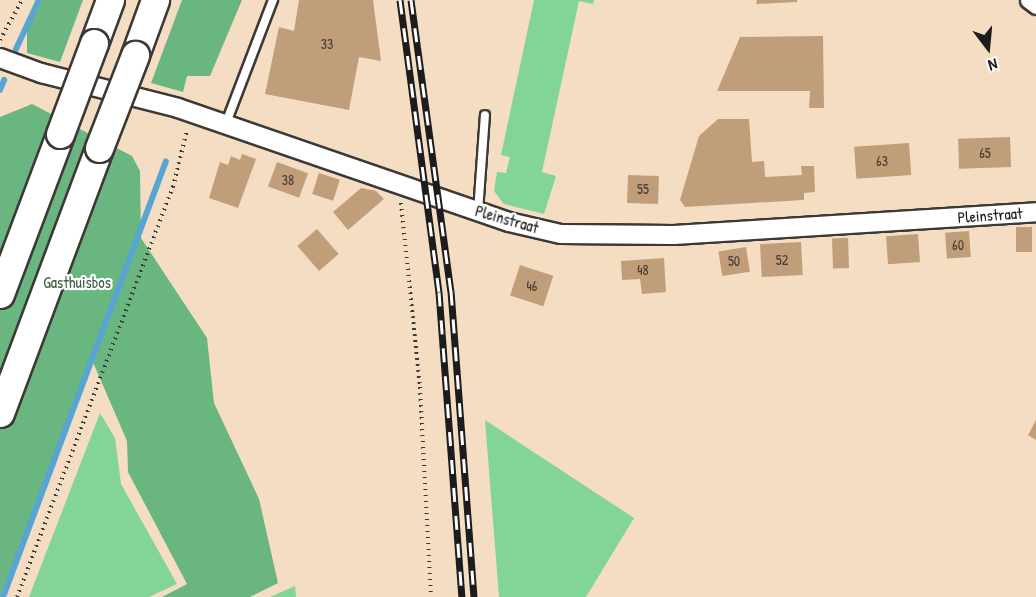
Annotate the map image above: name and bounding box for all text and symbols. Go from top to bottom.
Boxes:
north arrow [958,18,1018,78]
house number: 33 [321,36,333,52]
text: N [986,54,1000,77]
house number: 65 [979,145,991,161]
house number: 63 [876,153,888,169]
house number: 38 [282,172,294,188]
house number: 55 [637,181,649,197]
street label: Pleinstraat [473,201,541,237]
street label: Pleinstraat [957,203,1023,227]
house number: 60 [952,237,964,253]
house number: 52 [776,252,788,268]
house number: 50 [728,253,740,269]
house number: 48 [637,262,649,278]
park label: Gasthuisbos [43,272,111,292]
house number: 46 [527,278,537,294]

